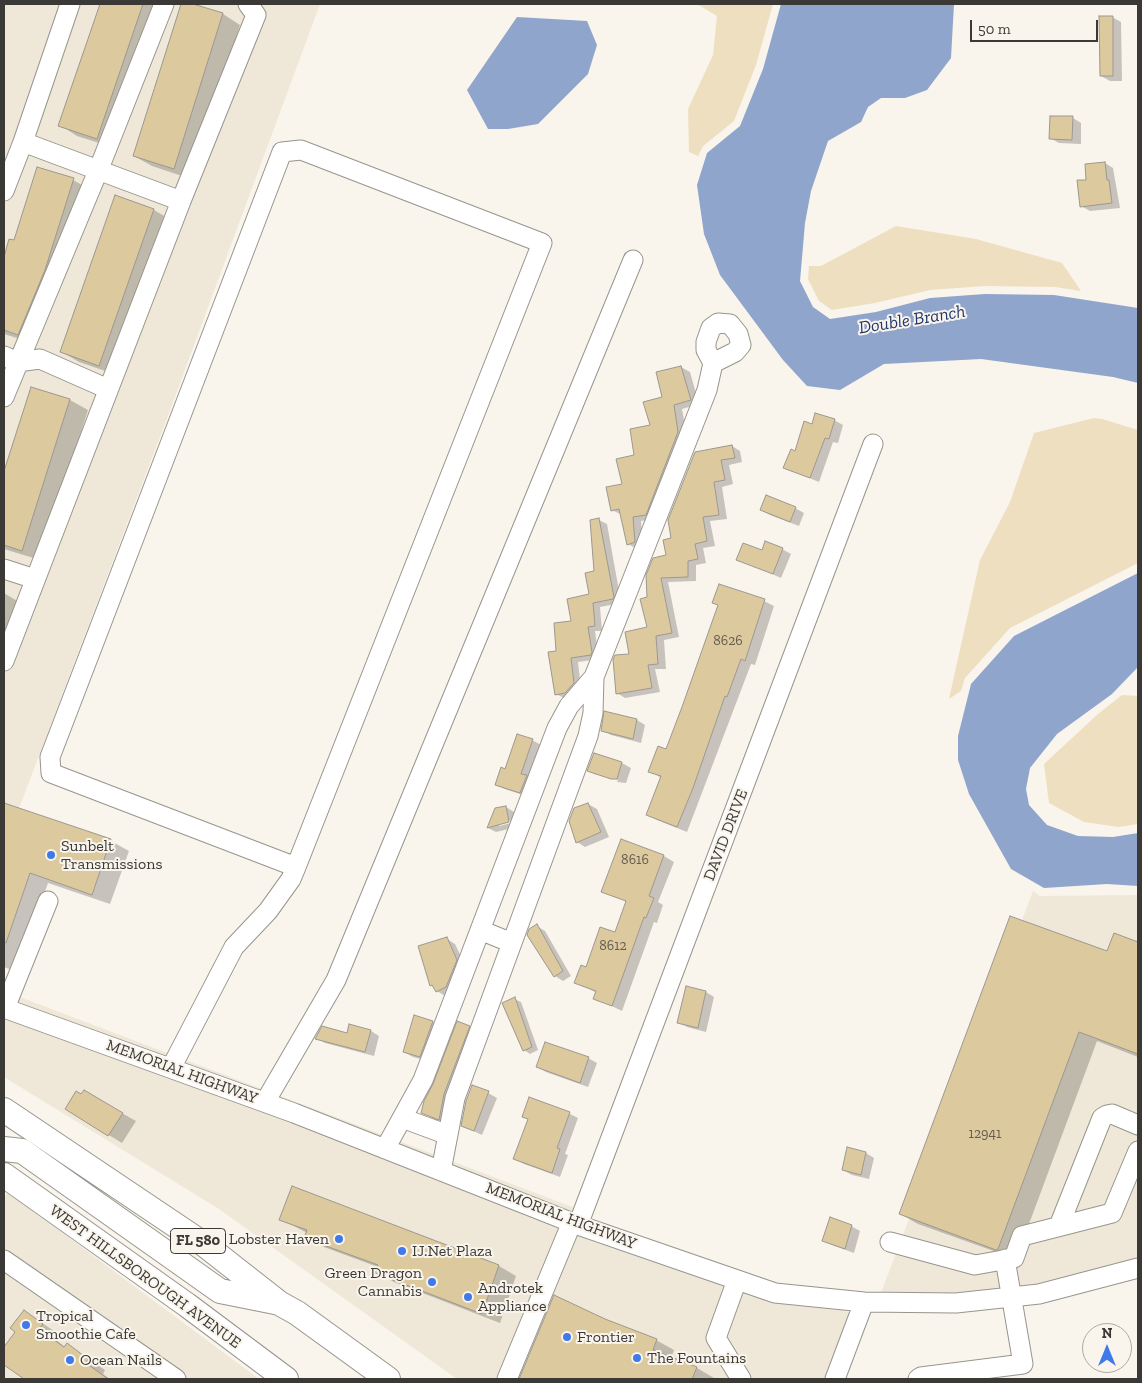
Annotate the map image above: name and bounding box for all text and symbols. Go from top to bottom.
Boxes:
scale bar [972,10,1100,42]
text: 50 m [978,20,1011,38]
water label: Double Branch [857,301,967,339]
house number: 8626 [713,633,743,649]
street label: DAVID DRIVE [700,787,752,883]
place label: Sunbelt Transmissions [61,836,162,874]
marker: Sunbelt Transmissions [45,849,57,861]
house number: 8616 [621,852,649,868]
house number: 8612 [599,938,627,954]
street label: MEMORIAL HIGHWAY [104,1036,260,1108]
house number: 12941 [969,1126,1001,1142]
street label: MEMORIAL HIGHWAY [483,1178,639,1254]
street label: WEST HILLSBOROUGH AVENUE [46,1201,244,1353]
road number: FL 580 [170,1228,226,1254]
place label: Lobster Haven [229,1229,329,1249]
marker: Lobster Haven [333,1233,345,1245]
place label: IJ.Net Plaza [412,1241,492,1261]
marker: IJ.Net Plaza [396,1245,408,1257]
place label: Green Dragon Cannabis [325,1263,422,1301]
marker: Green Dragon Cannabis [426,1276,438,1288]
place label: Androtek Appliance [478,1278,546,1316]
marker: Androtek Appliance [462,1291,474,1303]
place label: Tropical Smoothie Cafe [36,1306,136,1344]
marker: Tropical Smoothie Cafe [20,1319,32,1331]
north arrow [1082,1323,1132,1373]
text: N [1102,1325,1112,1342]
place label: Frontier [577,1327,635,1347]
marker: Frontier [561,1331,573,1343]
place label: The Fountains [647,1348,746,1368]
place label: Ocean Nails [80,1350,162,1370]
marker: The Fountains [631,1352,643,1364]
marker: Ocean Nails [64,1354,76,1366]

